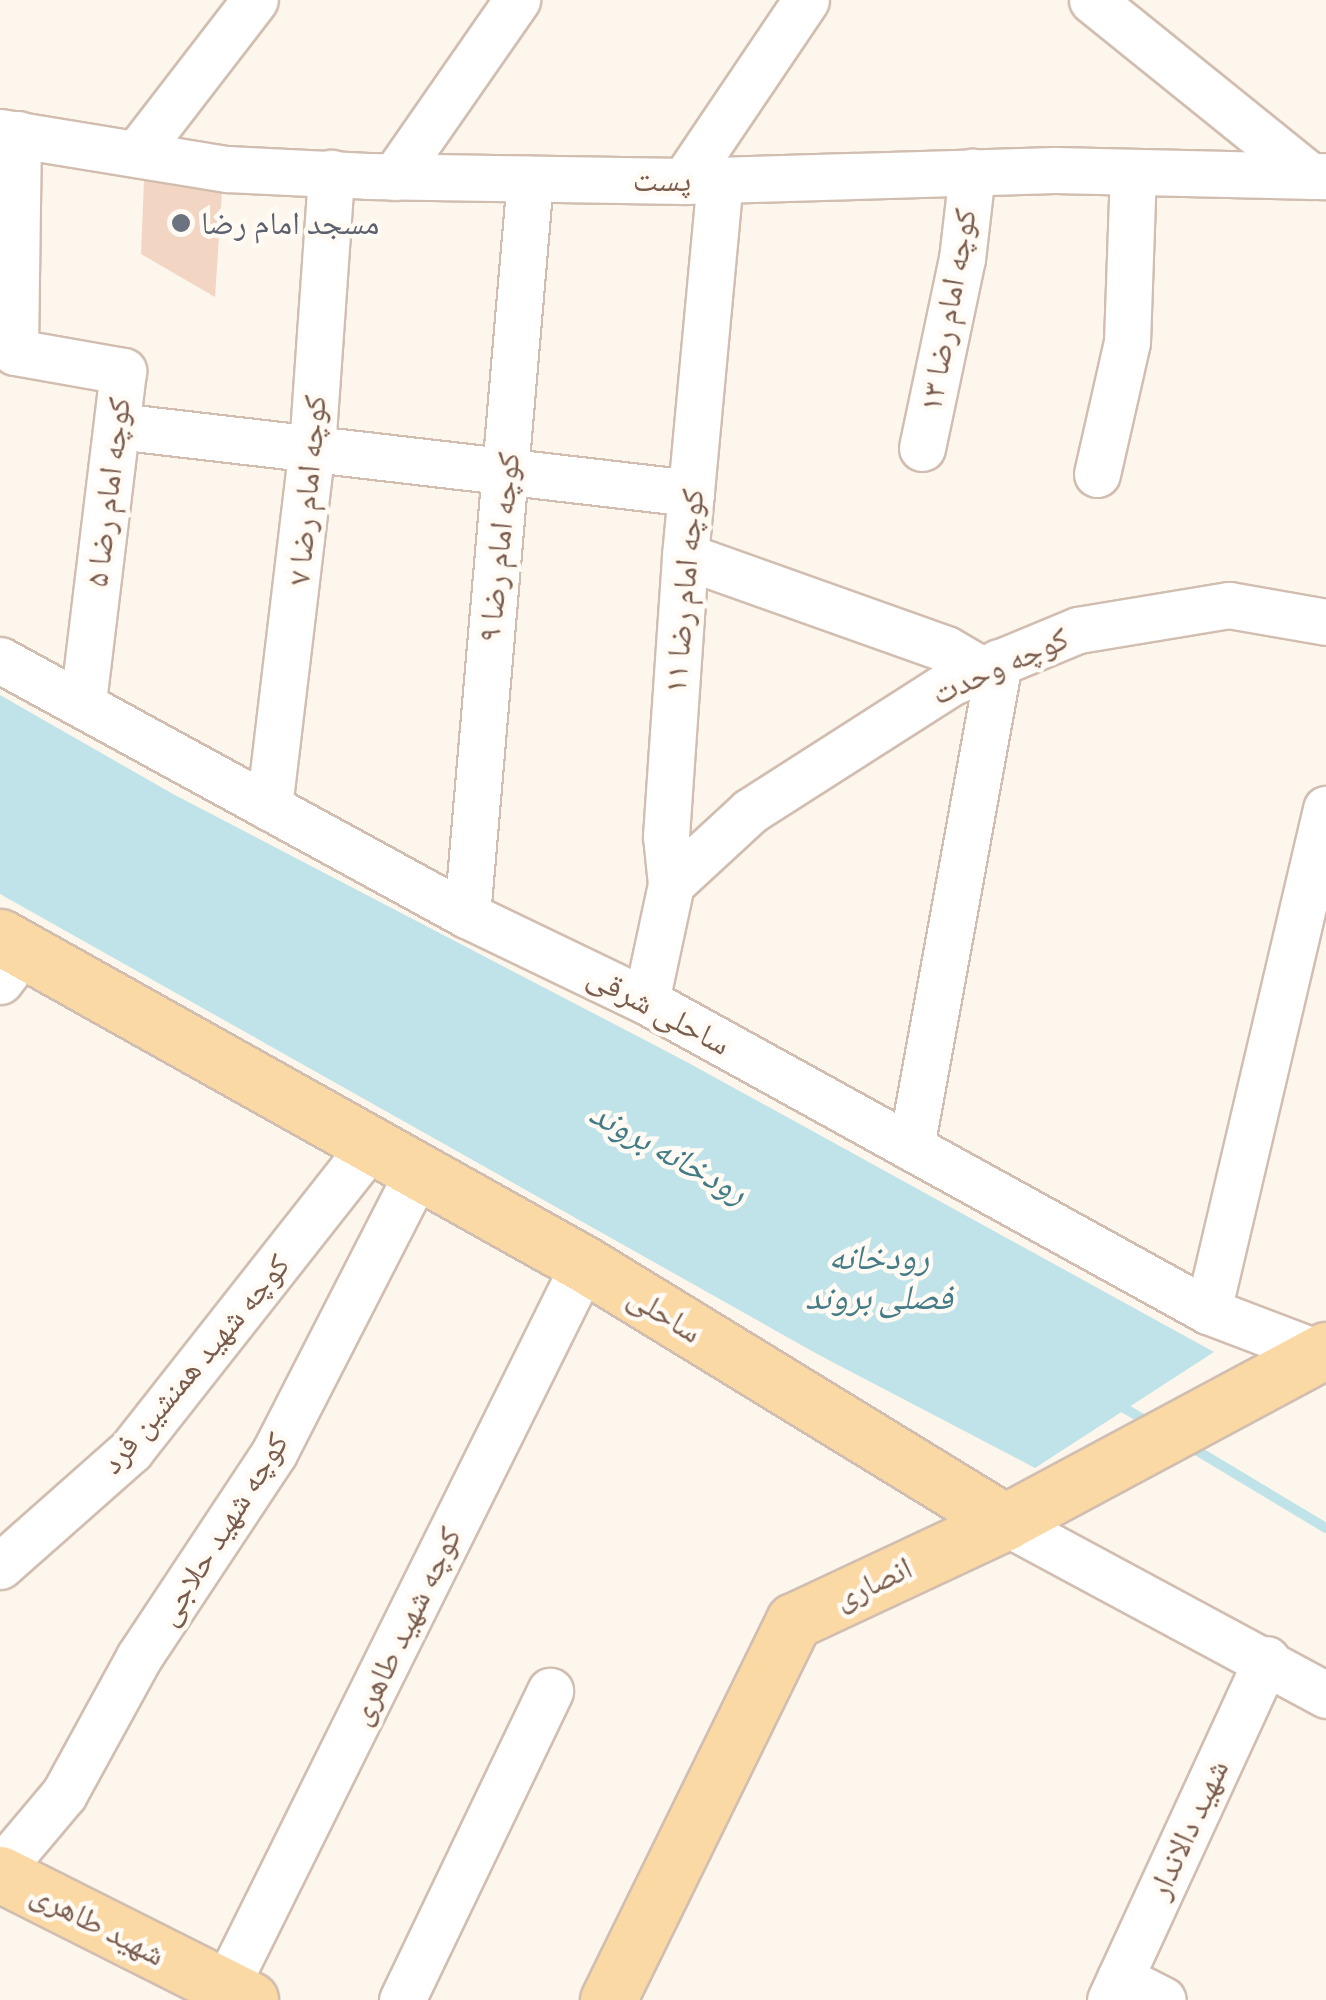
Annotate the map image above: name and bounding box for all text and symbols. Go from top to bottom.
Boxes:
street label: پست [633,161,691,199]
place label: مسجد امام رضا [201,204,379,242]
street label: کوچه امام رضا ۱۳ [911,206,985,414]
marker: مسجد امام رضا [170,212,192,234]
street label: کوچه امام رضا ۷ [280,393,334,587]
street label: کوچه امام رضا ۵ [77,395,139,589]
street label: کوچه امام رضا ۹ [470,450,528,644]
street label: کوچه امام رضا ۱۱ [656,487,712,695]
street label: کوچه وحدت [926,619,1074,713]
street label: ساحلی شرقی [581,956,737,1064]
water label: رودخانه بروند [583,1091,755,1213]
water label: رودخانه فصلی بروند [805,1236,953,1318]
street label: کوچه شهید همنشین فرد [92,1247,298,1481]
street label: ساحلی [621,1277,709,1351]
street label: کوچه شهید حلاجی [148,1426,296,1632]
street label: کوچه شهید طاهری [340,1521,470,1731]
street label: انصاری [828,1548,918,1618]
street label: شهید دالاندار [1139,1754,1237,1904]
street label: شهید طاهری [25,1874,171,1974]

